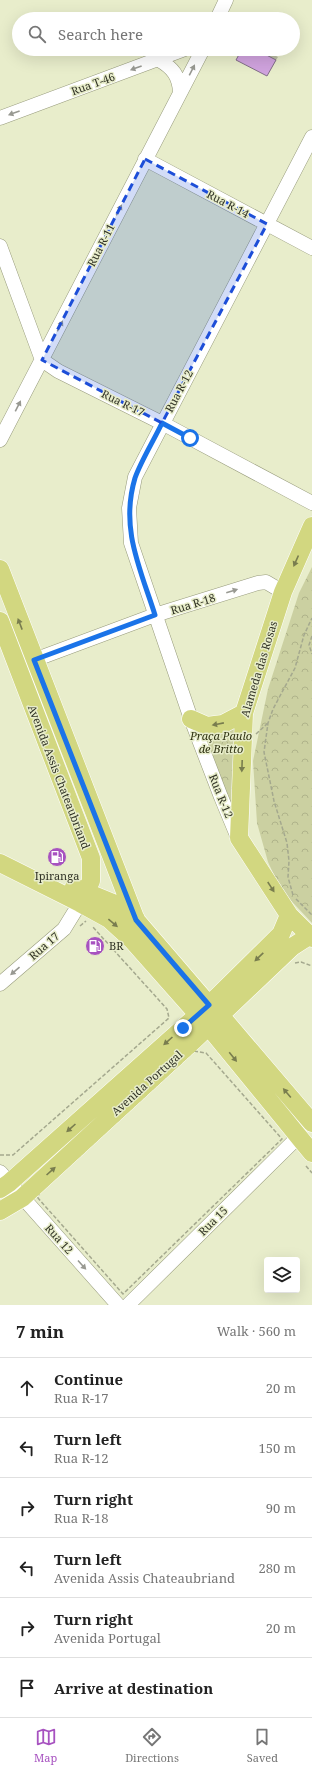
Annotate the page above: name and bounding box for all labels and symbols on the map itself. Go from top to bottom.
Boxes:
one-way arrow [189,64,195,76]
one-way arrow [129,66,141,72]
street label: Rua T-46 [69,69,117,98]
one-way arrow [7,111,19,117]
street label: Rua R-14 [204,186,252,221]
one-way arrow [116,204,122,216]
street label: Rua R-11 [83,221,118,269]
one-way arrow [57,320,63,332]
street label: Rua R-12 [161,367,196,415]
street label: Rua R-17 [99,386,147,419]
one-way arrow [15,400,21,412]
route start [181,429,199,447]
one-way arrow [293,556,299,568]
one-way arrow [227,588,239,594]
street label: Rua R-18 [169,590,217,617]
one-way arrow [17,617,23,629]
street label: Alameda das Rosas [237,619,280,719]
street label: Avenida Assis Chateaubriand [25,703,94,851]
one-way arrow [212,721,224,727]
park label: Praça Paulo de Britto [189,728,252,756]
one-way arrow [238,760,245,772]
street label: Rua R-12 [206,772,237,820]
fuel station icon: Ipiranga [46,846,68,868]
place label: Ipiranga [35,868,79,883]
one-way arrow [267,881,274,893]
one-way arrow [108,918,118,928]
street label: Rua 17 [25,928,62,963]
fuel station icon: BR [84,935,106,957]
place label: BR [109,938,124,953]
one-way arrow [254,952,264,961]
one-way arrow [10,966,20,975]
route end [174,1019,192,1037]
one-way arrow [163,1037,173,1046]
street label: Avenida Portugal [108,1046,186,1118]
one-way arrow [229,1052,238,1063]
one-way arrow [282,1088,291,1098]
one-way arrow [66,1123,76,1133]
one-way arrow [46,1167,56,1176]
street label: Rua 15 [195,1203,231,1239]
street label: Rua 12 [42,1220,77,1257]
one-way arrow [77,1259,86,1270]

